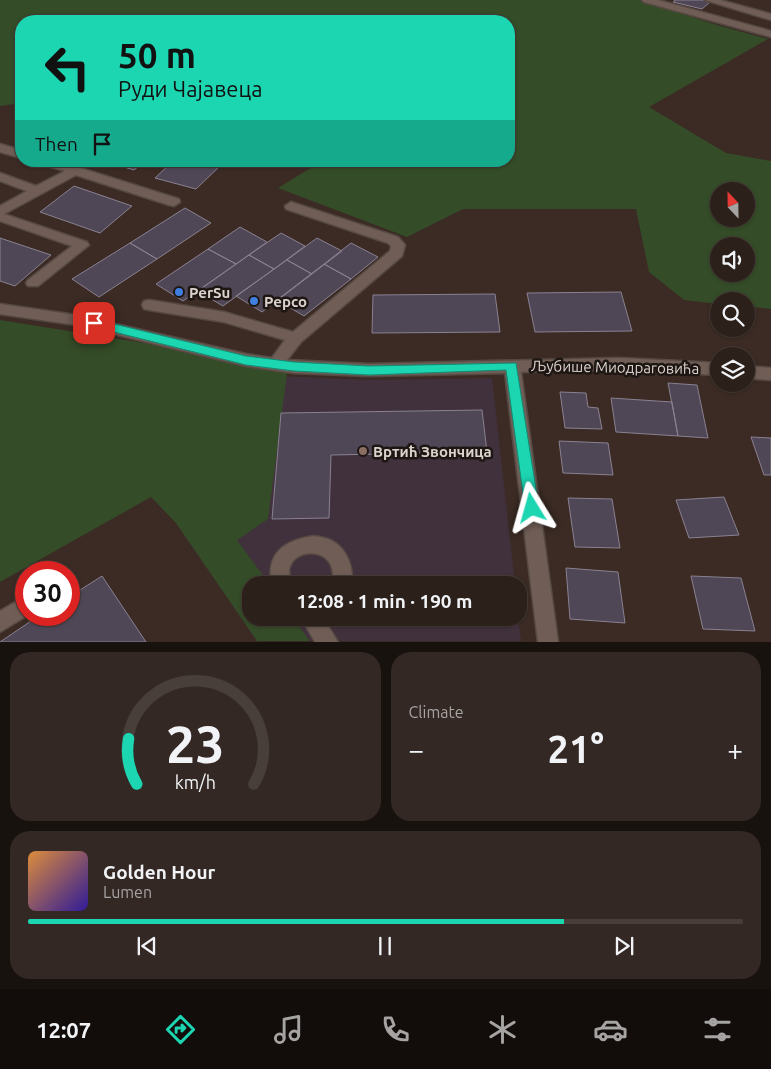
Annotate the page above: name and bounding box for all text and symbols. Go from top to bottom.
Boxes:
icon: left [35,35,100,100]
text: 50 m [118,35,196,75]
text: Руди Чајавеца [118,76,263,101]
icon: arrive [88,130,116,158]
text: Then [35,133,78,155]
north arrow [710,182,755,228]
map controls [710,182,755,392]
button: sound [710,237,755,282]
place label: PerSu [189,284,230,301]
marker: PerSu [173,286,185,298]
button: search [710,292,755,337]
place label: Pepco [264,293,307,310]
marker: Pepco [248,295,260,307]
pin [73,302,115,344]
icon: arrive [80,309,108,337]
button: layers [710,347,755,392]
street label: Љубише Миодраговића [531,357,699,377]
place label: Вртић Звончица [373,443,492,460]
marker: Вртић Звончица [357,445,369,457]
position arrow [505,481,557,533]
speed limit sign: 30 [15,561,80,626]
text: 12:08 · 1 min · 190 m [297,590,472,612]
text: Climate [409,703,464,721]
text: 23 [166,715,225,773]
text: 21° [548,728,604,770]
text: − [409,734,424,765]
text: + [727,734,743,765]
text: km/h [175,772,216,792]
text: Golden Hour [103,861,215,883]
text: Lumen [103,883,152,901]
icon: previous [133,932,161,960]
icon: pause [371,932,399,960]
icon: next [610,932,638,960]
icon: directions [163,1012,198,1047]
icon: music [271,1012,306,1047]
icon: phone [378,1012,413,1047]
icon: climate [485,1012,520,1047]
icon: car [593,1012,628,1047]
icon: filters [700,1012,735,1047]
text: 12:07 [36,1017,91,1042]

